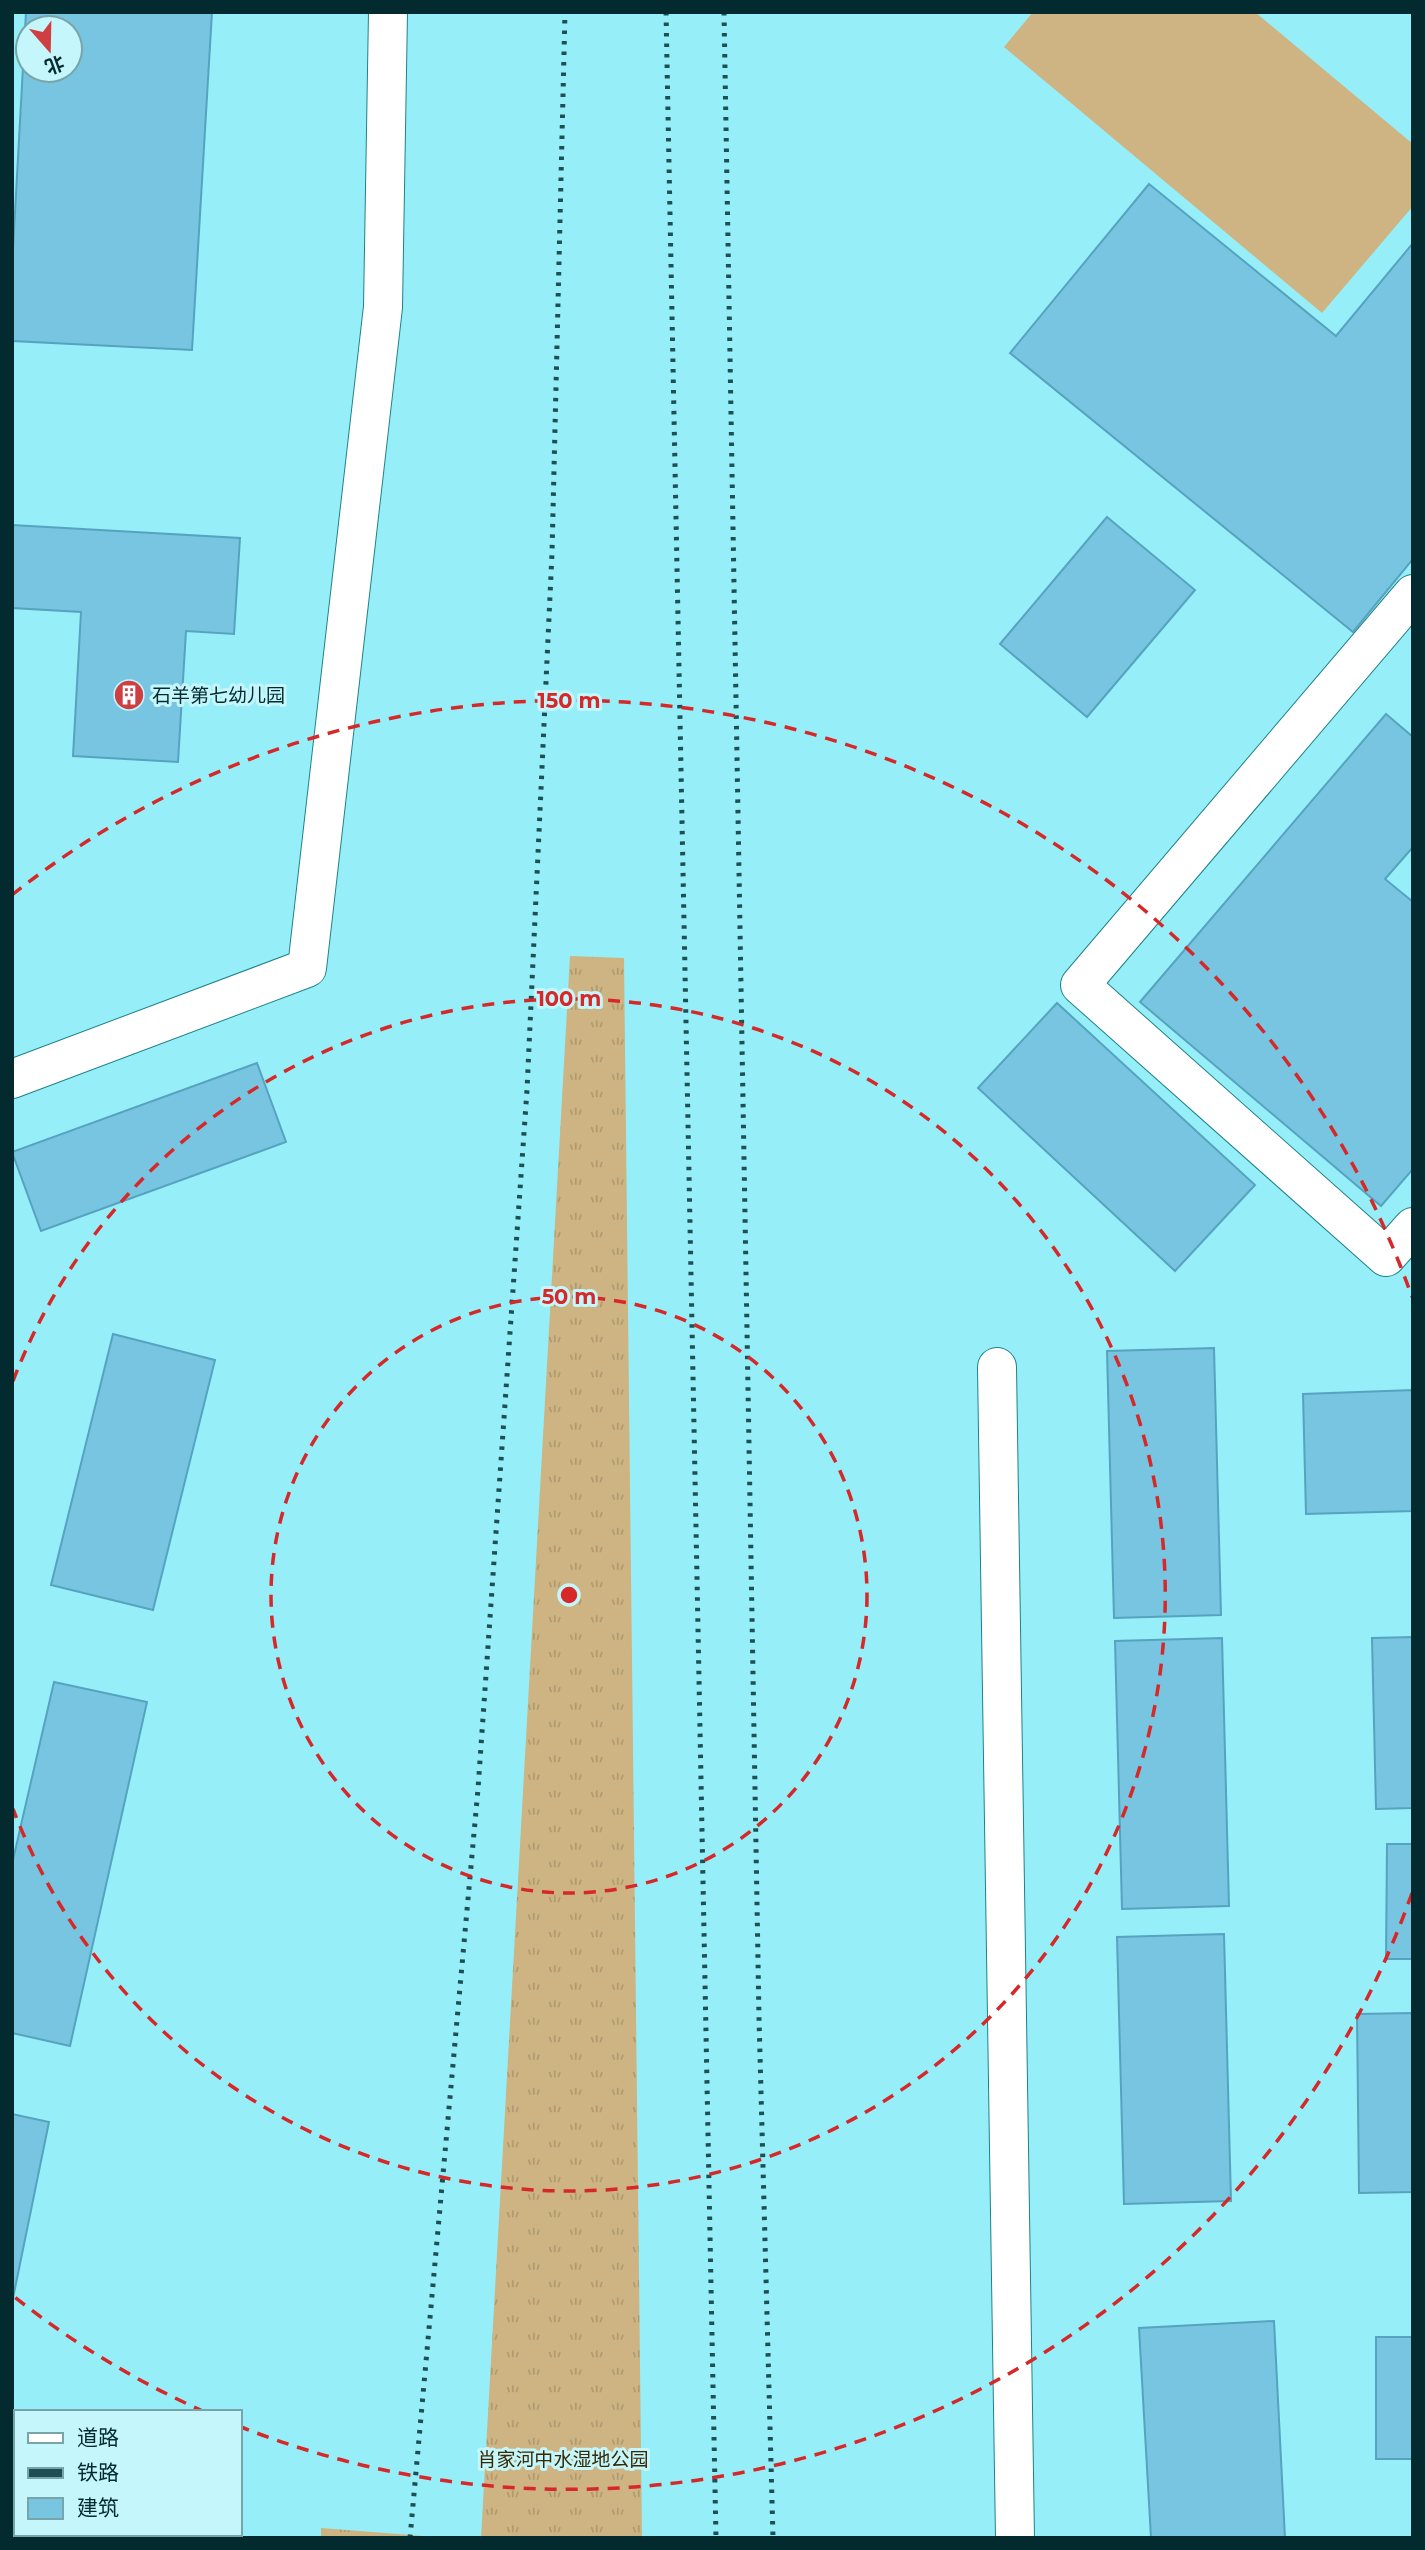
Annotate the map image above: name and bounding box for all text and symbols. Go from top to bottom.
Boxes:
north arrow [14,14,84,84]
text: 北 [42,50,68,79]
building icon: 石羊第七幼儿园 [112,678,146,712]
place label: 石羊第七幼儿园 [152,684,285,707]
text: 150 m [538,688,600,713]
text: 100 m [537,986,601,1011]
text: 50 m [542,1284,596,1309]
centre of rings [557,1583,581,1607]
legend [14,2410,242,2536]
text: 道路 [77,2425,119,2450]
park label: 肖家河中水湿地公园 [477,2448,649,2471]
text: 铁路 [77,2460,119,2485]
text: 建筑 [77,2495,119,2520]

